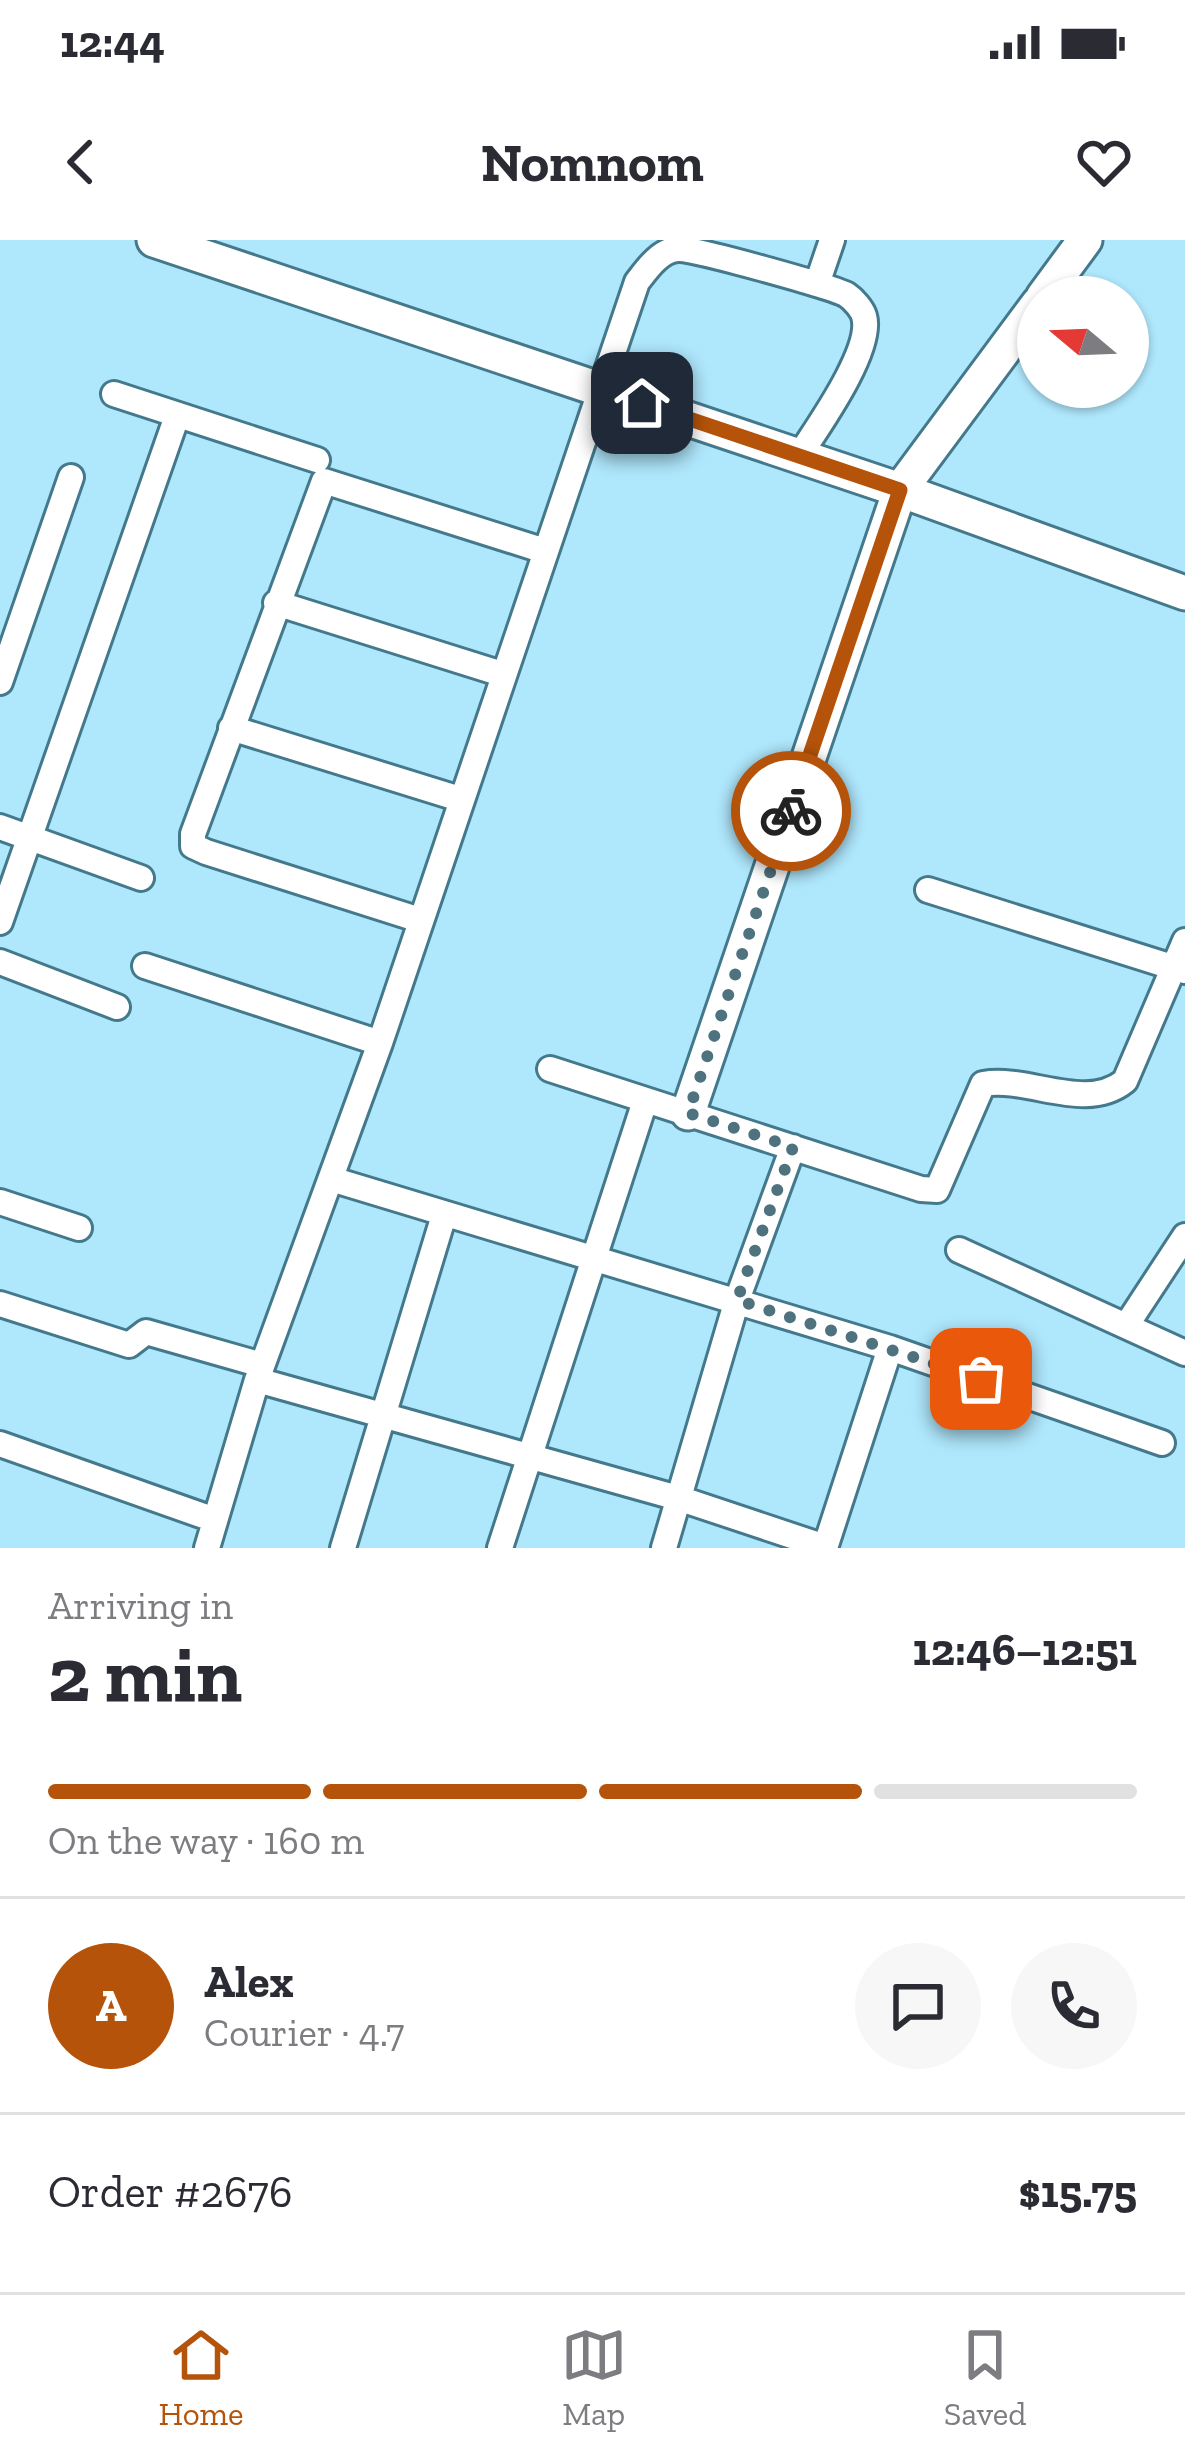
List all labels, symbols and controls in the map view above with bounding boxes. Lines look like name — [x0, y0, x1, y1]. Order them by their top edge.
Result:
text: 12:44 — [60, 15, 165, 69]
icon: back — [48, 129, 114, 195]
icon: heart — [1071, 129, 1137, 195]
text: Nomnom — [481, 130, 704, 195]
north arrow — [1017, 276, 1149, 408]
map controls — [1017, 276, 1149, 408]
pin — [591, 352, 693, 454]
icon: home — [609, 370, 675, 436]
courier — [731, 751, 851, 871]
icon: bike — [758, 778, 824, 844]
pin — [930, 1328, 1032, 1430]
icon: bag — [948, 1346, 1014, 1412]
text: Arriving in — [48, 1582, 233, 1629]
text: 12:46–12:51 — [912, 1623, 1137, 1677]
text: 2 min — [48, 1627, 242, 1721]
text: On the way · 160 m — [48, 1817, 364, 1864]
button: chat — [855, 1943, 981, 2069]
button: phone — [1011, 1943, 1137, 2069]
text: Alex — [204, 1955, 294, 2009]
text: A — [96, 1979, 126, 2033]
text: Courier · 4.7 — [204, 2009, 404, 2056]
text: Order #2676 — [48, 2165, 293, 2219]
text: $15.75 — [1018, 2165, 1137, 2219]
tab: Home — [159, 2322, 244, 2433]
tab: Map — [561, 2322, 627, 2433]
tab: Saved — [944, 2322, 1026, 2433]

